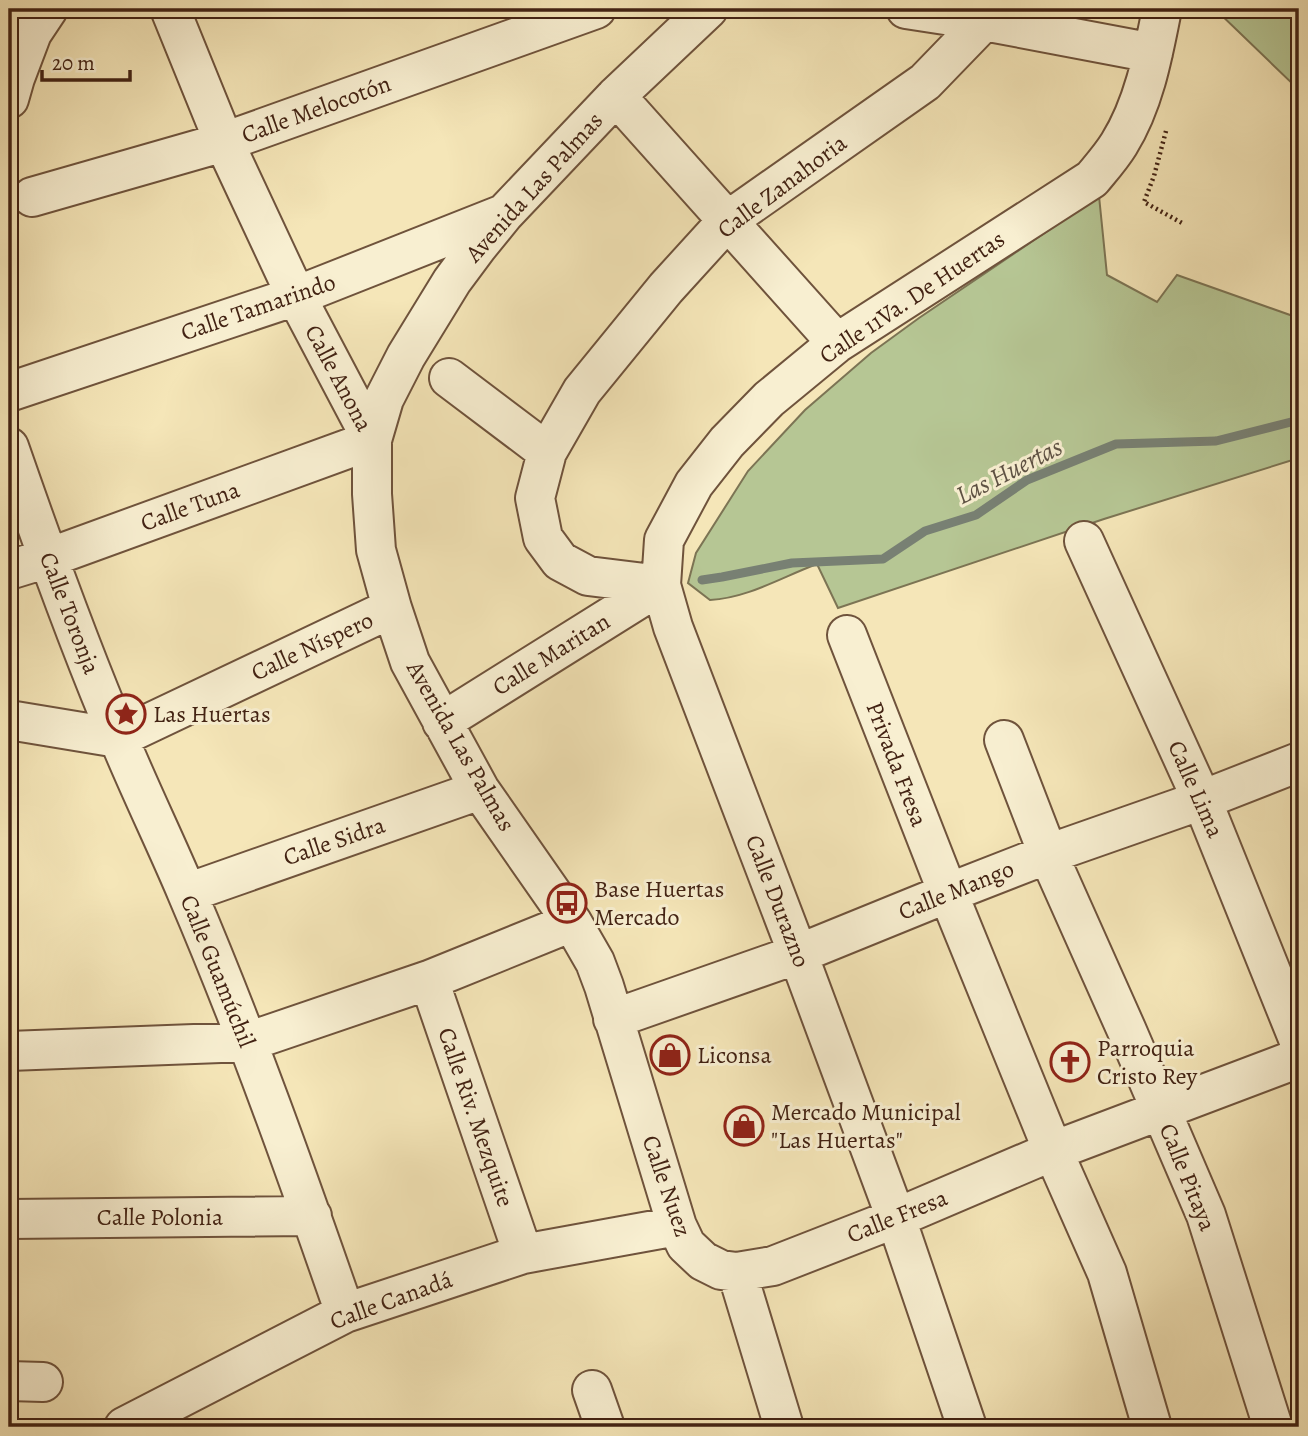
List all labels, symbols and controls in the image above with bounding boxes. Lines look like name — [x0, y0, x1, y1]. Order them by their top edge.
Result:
scale bar — [42, 38, 130, 82]
text: 20 m — [52, 49, 95, 77]
street label: Calle Melocotón — [237, 67, 395, 151]
street label: Avenida Las Palmas — [457, 105, 610, 270]
street label: Calle Zanahoria — [711, 126, 854, 245]
street label: Calle 11Va. De Huertas — [813, 223, 1011, 371]
street label: Calle Tamarindo — [176, 266, 340, 348]
street label: Calle Anona — [298, 319, 381, 438]
water label: Las Huertas — [950, 429, 1068, 513]
street label: Calle Tuna — [136, 473, 245, 539]
street label: Calle Toronja — [32, 547, 108, 679]
street label: Calle Níspero — [246, 604, 378, 688]
street label: Calle Maritan — [486, 605, 616, 703]
street label: Avenida Las Palmas — [399, 654, 523, 837]
place icon: Las Huertas — [105, 693, 147, 735]
street label: Privada Fresa — [858, 697, 936, 832]
place label: Las Huertas — [153, 698, 271, 730]
street label: Calle Lima — [1160, 735, 1232, 844]
street label: Calle Sidra — [279, 808, 390, 873]
street label: Calle Durazno — [738, 830, 818, 972]
street label: Calle Mango — [894, 852, 1019, 928]
place label: Base Huertas Mercado — [594, 873, 724, 933]
bus stop icon: Base Huertas Mercado — [546, 882, 588, 924]
street label: Calle Guamúchil — [173, 890, 263, 1052]
street label: Calle Riv. Mezquite — [430, 1023, 522, 1211]
place label: Parroquia Cristo Rey — [1097, 1032, 1197, 1092]
shop icon: Liconsa — [649, 1034, 691, 1076]
place label: Liconsa — [697, 1039, 773, 1071]
church icon: Parroquia Cristo Rey — [1049, 1041, 1091, 1083]
place label: Mercado Municipal "Las Huertas" — [771, 1096, 961, 1156]
shop icon: Mercado Municipal "Las Huertas" — [723, 1105, 765, 1147]
street label: Calle Pitaya — [1152, 1118, 1224, 1236]
street label: Calle Nuez — [635, 1131, 699, 1241]
street label: Calle Fresa — [842, 1181, 953, 1251]
street label: Calle Polonia — [97, 1201, 224, 1233]
street label: Calle Canadá — [325, 1263, 457, 1337]

